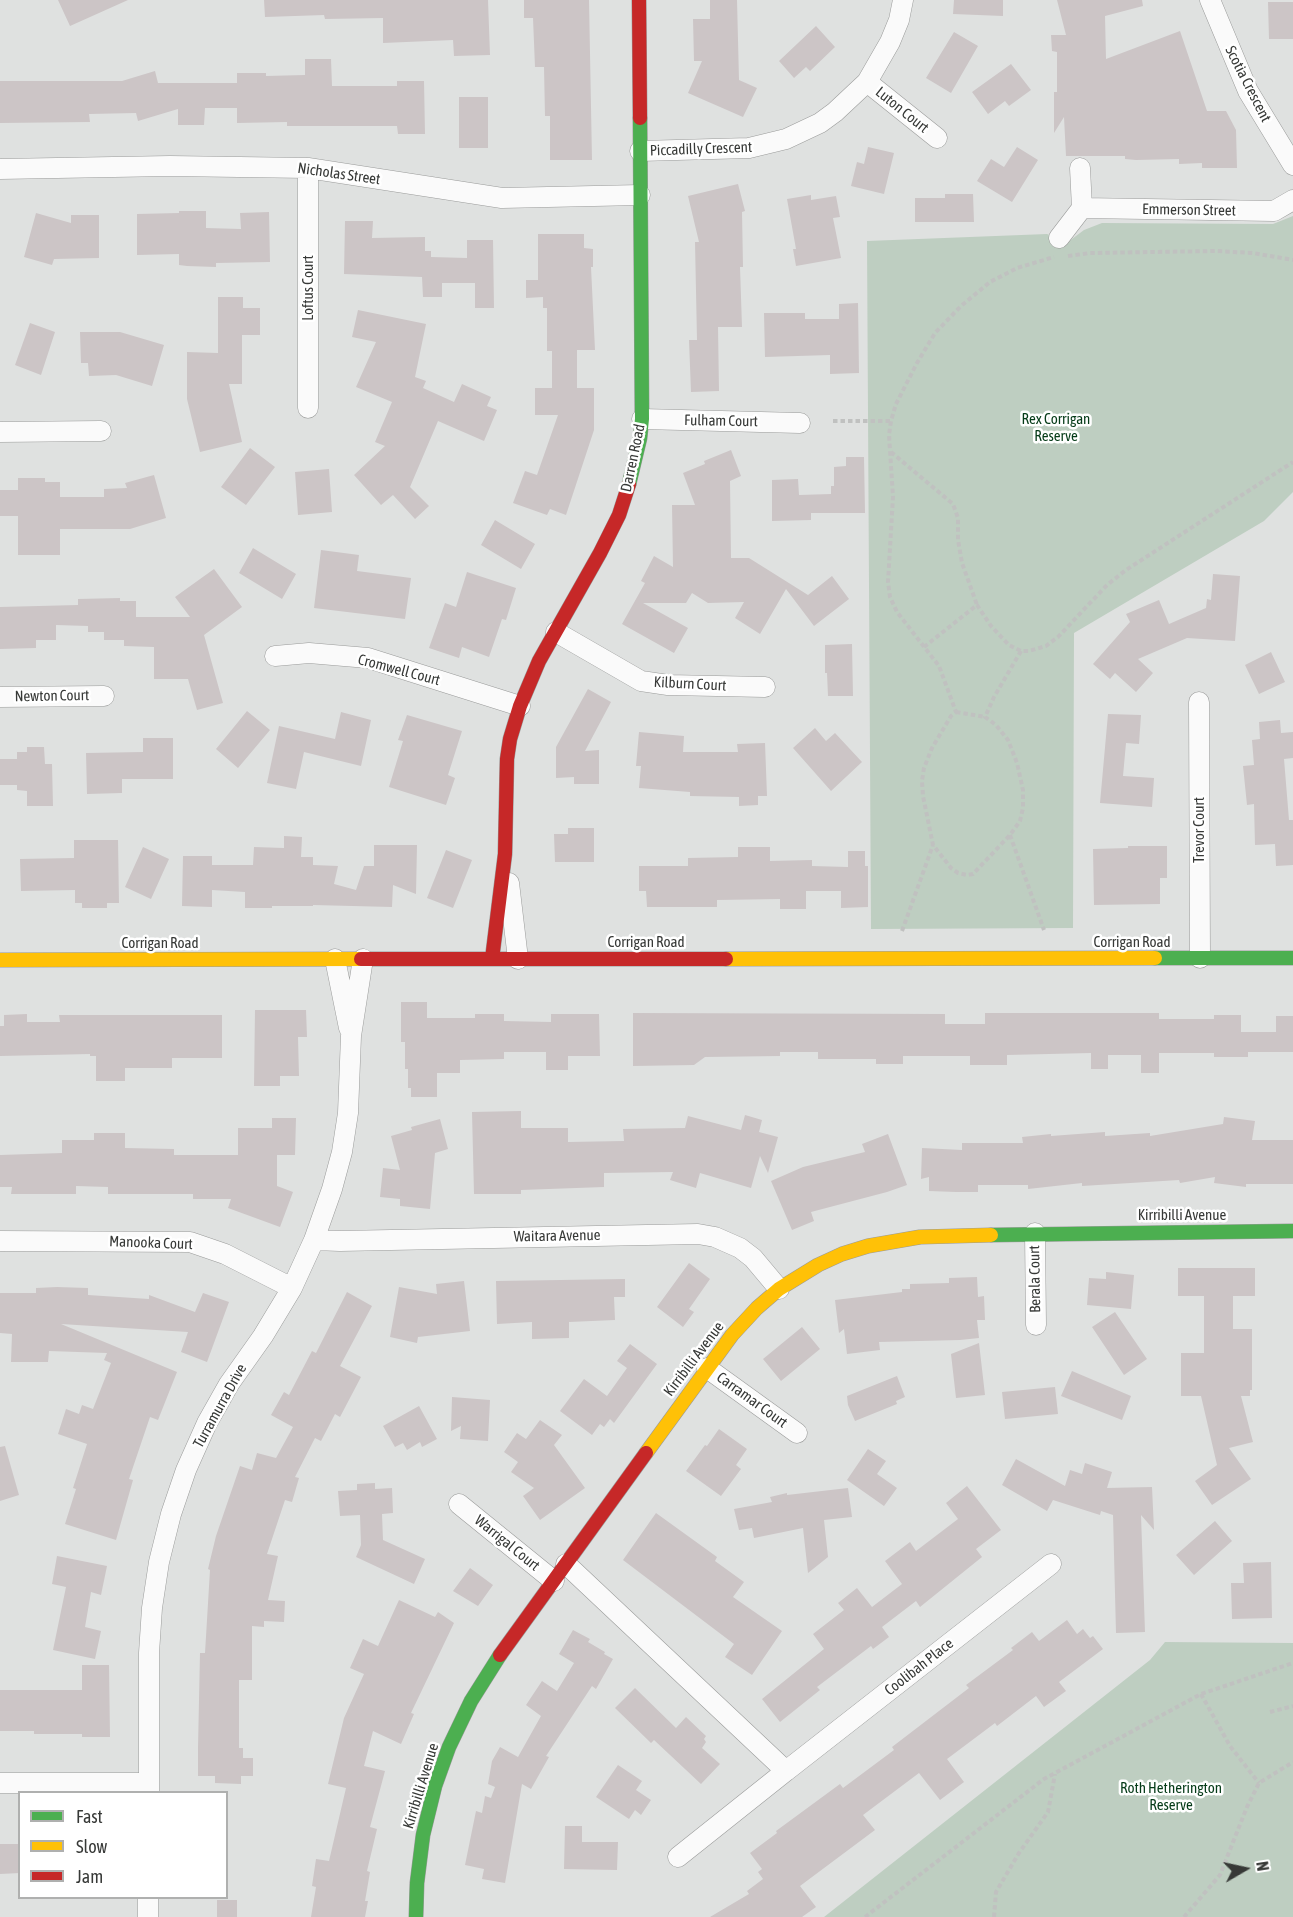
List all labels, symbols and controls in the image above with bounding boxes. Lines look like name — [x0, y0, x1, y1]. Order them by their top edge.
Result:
street label: Scotia Crescent — [1221, 43, 1275, 125]
street label: Luton Court — [872, 83, 932, 137]
street label: Piccadilly Crescent — [650, 138, 752, 160]
street label: Nicholas Street — [296, 159, 382, 189]
street label: Emmerson Street — [1142, 200, 1236, 220]
street label: Loftus Court — [299, 255, 317, 321]
park label: Rex Corrigan Reserve — [1022, 410, 1090, 445]
street label: Fulham Court — [684, 411, 758, 431]
street label: Darren Road — [617, 422, 649, 494]
street label: Cromwell Court — [356, 650, 442, 690]
street label: Kilburn Court — [653, 673, 727, 695]
street label: Newton Court — [15, 686, 89, 706]
street label: Trevor Court — [1190, 797, 1208, 863]
street label: Corrigan Road — [607, 933, 685, 951]
street label: Corrigan Road — [1093, 933, 1171, 951]
street label: Corrigan Road — [121, 934, 199, 952]
street label: Kirribilli Avenue — [1138, 1206, 1226, 1224]
street label: Waitara Avenue — [513, 1226, 601, 1246]
street label: Manooka Court — [109, 1233, 193, 1253]
street label: Berala Court — [1025, 1245, 1045, 1313]
street label: Kirribilli Avenue — [660, 1318, 728, 1400]
street label: Turramurra Drive — [190, 1361, 250, 1451]
street label: Carramar Court — [713, 1368, 791, 1432]
street label: Warrigal Court — [471, 1511, 543, 1575]
street label: Coolibah Place — [881, 1635, 957, 1699]
street label: Kirribilli Avenue — [399, 1741, 443, 1831]
park label: Roth Hetherington Reserve — [1120, 1779, 1222, 1814]
legend — [18, 1791, 228, 1899]
text: Fast — [76, 1806, 103, 1827]
text: Slow — [76, 1836, 107, 1857]
north arrow — [1215, 1839, 1275, 1899]
text: N — [1253, 1860, 1272, 1872]
text: Jam — [76, 1866, 103, 1887]

